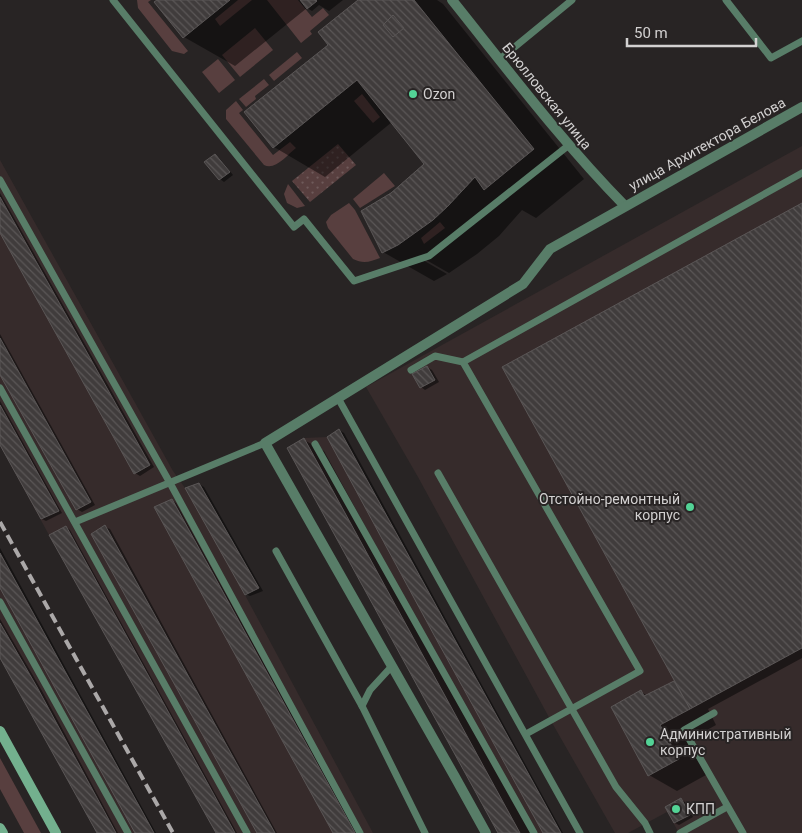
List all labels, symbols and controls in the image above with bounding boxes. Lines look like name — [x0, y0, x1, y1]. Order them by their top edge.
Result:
scale bar — [627, 15, 756, 47]
text: 50 m — [634, 24, 668, 42]
street label: Брюлловская улица — [499, 40, 595, 152]
place label: Ozon — [423, 86, 455, 102]
marker: Ozon — [407, 88, 419, 100]
street label: улица Архитектора Белова — [626, 94, 788, 194]
place label: Отстойно-ремонтный корпус — [539, 491, 680, 523]
marker: Отстойно-ремонтный корпус — [684, 501, 696, 513]
place label: Административный корпус — [660, 726, 791, 758]
marker: Административный корпус — [644, 736, 656, 748]
place label: КПП — [686, 801, 715, 817]
marker: КПП — [670, 803, 682, 815]

